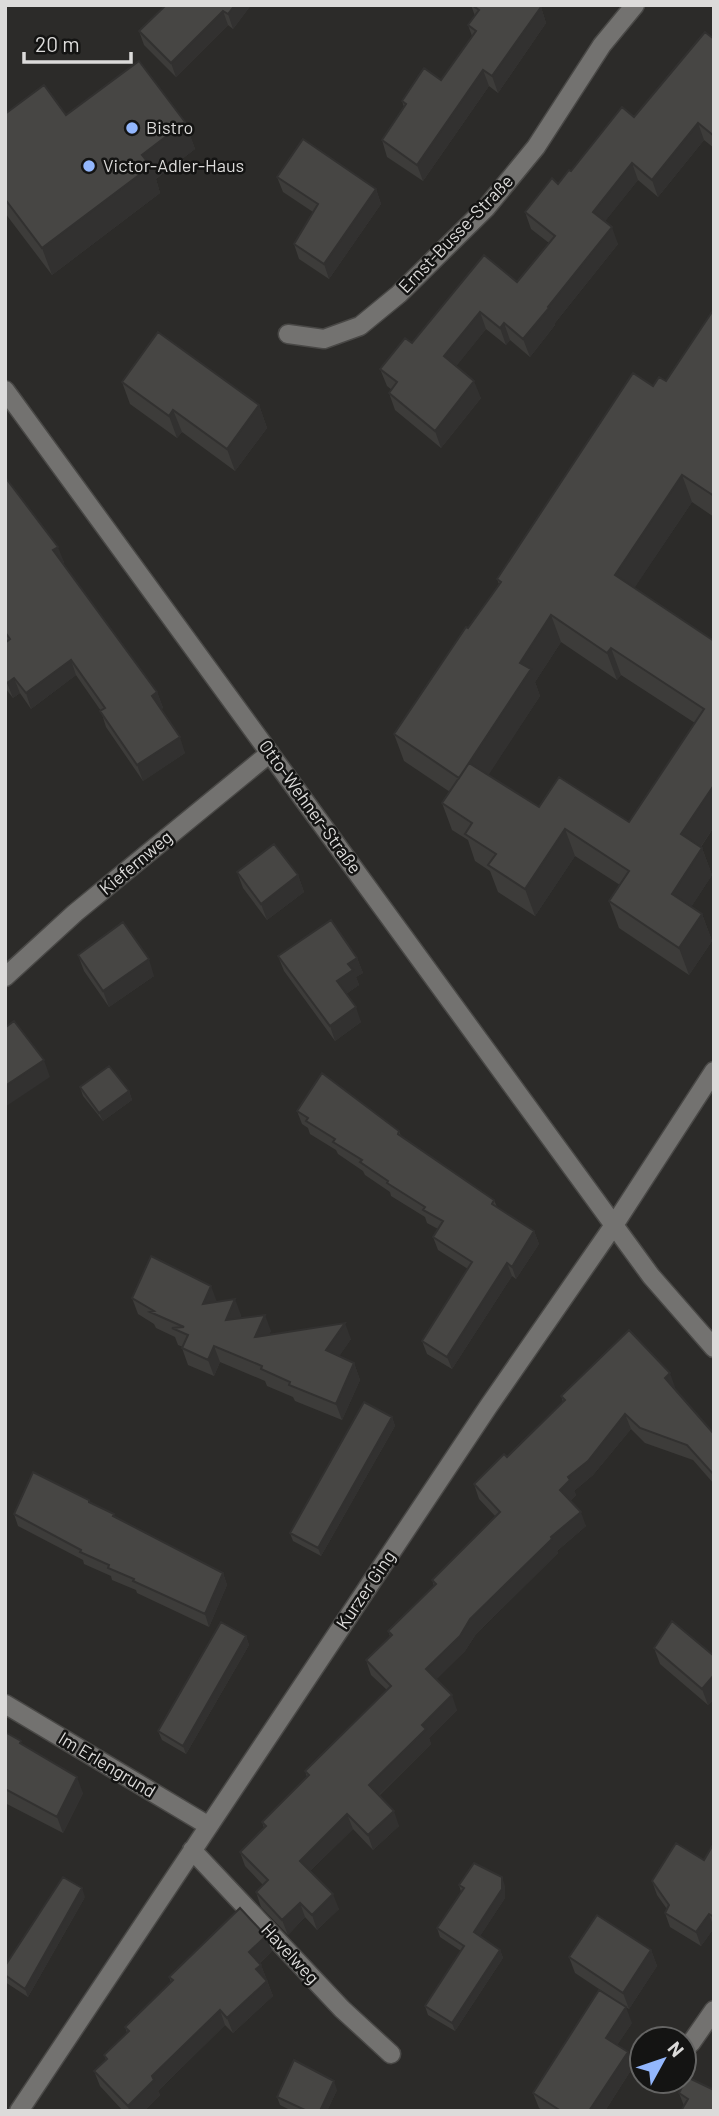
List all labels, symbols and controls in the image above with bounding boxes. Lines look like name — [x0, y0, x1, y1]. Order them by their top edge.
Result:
scale bar — [24, 21, 131, 65]
text: 20 m — [35, 31, 80, 56]
place label: Bistro — [146, 116, 193, 138]
marker: Bistro — [124, 120, 140, 136]
place label: Victor-Adler-Haus — [103, 154, 244, 176]
marker: Victor-Adler-Haus — [81, 158, 97, 174]
street label: Ernst-Busse-Straße — [393, 170, 517, 297]
street label: Otto-Wehner-Straße — [255, 735, 367, 878]
street label: Kiefernweg — [95, 825, 176, 899]
street label: Kurzer Ging — [331, 1546, 399, 1633]
street label: Im Erlengrund — [55, 1727, 160, 1802]
street label: Havelweg — [257, 1918, 324, 1988]
north arrow — [628, 2025, 698, 2095]
text: N — [664, 2037, 689, 2061]

